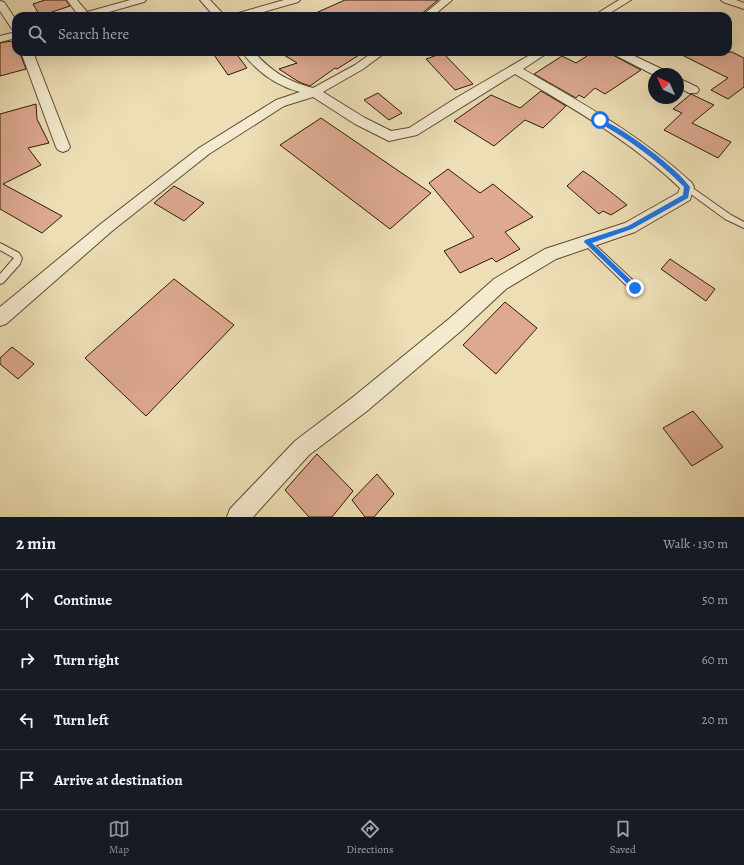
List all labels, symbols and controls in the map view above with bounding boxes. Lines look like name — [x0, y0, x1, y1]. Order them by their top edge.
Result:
search box — [12, 12, 732, 56]
icon: search — [26, 23, 48, 45]
text: Search here — [58, 24, 129, 44]
north arrow — [648, 68, 684, 104]
route start — [591, 111, 609, 129]
route end — [626, 279, 644, 297]
text: 2 min — [16, 532, 56, 555]
text: Walk · 130 m — [663, 535, 728, 552]
icon: ahead — [16, 589, 38, 611]
text: Continue — [54, 590, 112, 610]
text: 50 m — [702, 591, 728, 608]
icon: right — [16, 649, 38, 671]
text: Turn right — [54, 650, 119, 670]
text: 60 m — [702, 651, 728, 668]
icon: left — [16, 709, 38, 731]
text: Turn left — [54, 710, 109, 730]
text: 20 m — [702, 711, 728, 728]
icon: arrive — [16, 769, 38, 791]
text: Arrive at destination — [54, 770, 183, 790]
tab: Map — [108, 818, 130, 857]
tab: Directions — [346, 818, 394, 857]
tab: Saved — [610, 818, 636, 857]

